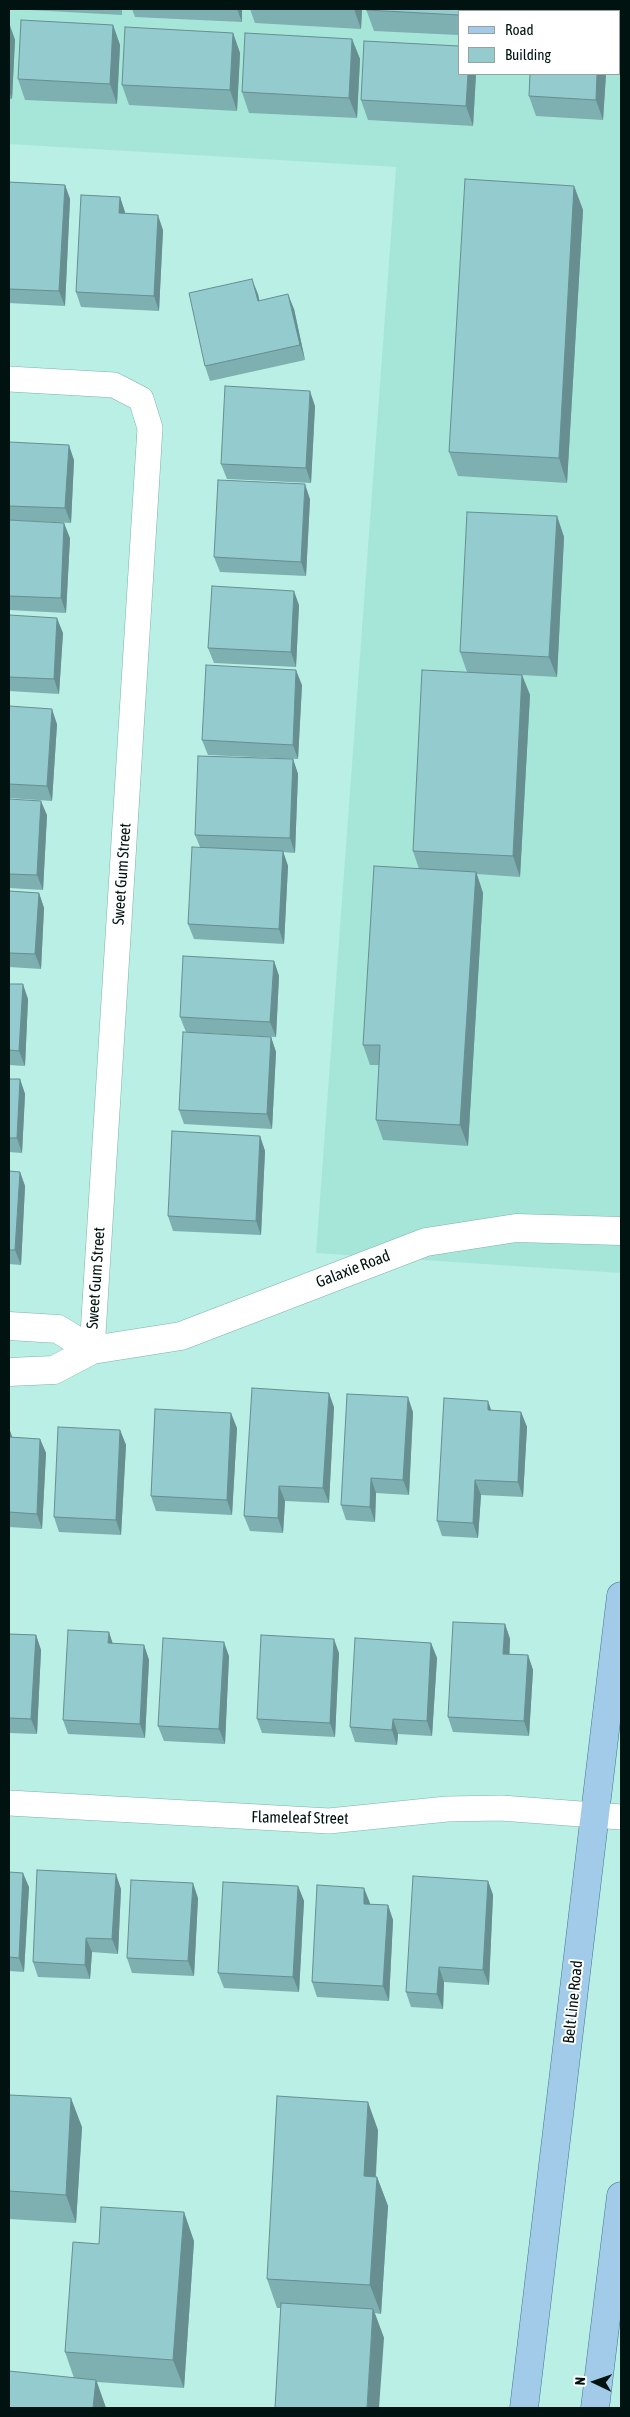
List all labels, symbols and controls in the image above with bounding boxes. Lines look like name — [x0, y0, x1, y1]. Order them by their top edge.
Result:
legend — [458, 10, 620, 75]
text: Road — [505, 21, 534, 38]
text: Building — [505, 46, 551, 63]
street label: Sweet Gum Street — [109, 822, 135, 926]
street label: Sweet Gum Street — [83, 1226, 109, 1330]
street label: Galaxie Road — [313, 1246, 393, 1292]
street label: Flameleaf Street — [251, 1808, 349, 1828]
street label: Belt Line Road — [559, 1959, 587, 2045]
north arrow — [570, 2357, 620, 2407]
text: N — [572, 2377, 588, 2386]

